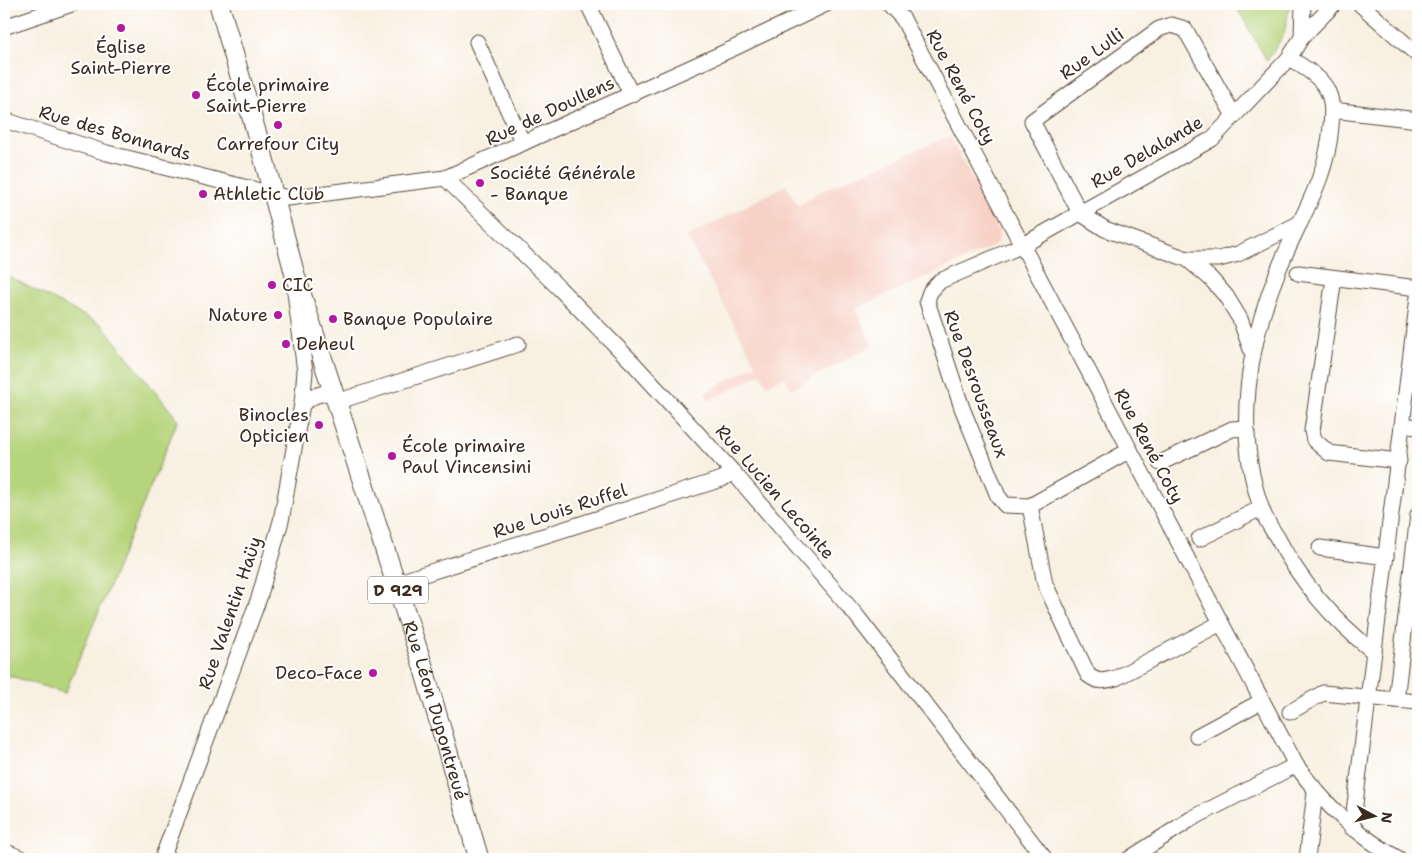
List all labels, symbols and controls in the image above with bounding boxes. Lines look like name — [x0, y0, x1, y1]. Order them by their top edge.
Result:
marker: Église Saint-Pierre — [115, 22, 127, 34]
street label: Rue Lulli — [1055, 23, 1129, 85]
street label: Rue René Coty — [921, 25, 1001, 149]
place label: Église Saint-Pierre — [71, 35, 171, 80]
street label: Rue de Doullens — [482, 71, 618, 151]
place label: École primaire Saint-Pierre — [206, 73, 330, 118]
marker: École primaire Saint-Pierre — [190, 89, 202, 101]
street label: Rue des Bonnards — [36, 100, 194, 166]
street label: Rue Delalande — [1087, 110, 1207, 194]
marker: Carrefour City — [272, 119, 284, 131]
place label: Carrefour City — [217, 132, 339, 156]
place label: Société Générale - Banque — [490, 161, 636, 206]
marker: Société Générale - Banque — [474, 177, 486, 189]
place label: Athletic Club — [213, 182, 324, 206]
marker: Athletic Club — [197, 188, 209, 200]
place label: CIC — [282, 273, 313, 297]
marker: CIC — [266, 279, 278, 291]
place label: Nature — [208, 303, 268, 327]
place label: Banque Populaire — [343, 307, 493, 331]
street label: Rue Desrousseaux — [938, 307, 1014, 461]
marker: Nature — [272, 309, 284, 321]
marker: Banque Populaire — [327, 313, 339, 325]
place label: Deheul — [296, 332, 355, 356]
marker: Deheul — [280, 338, 292, 350]
street label: Rue René Coty — [1109, 384, 1189, 508]
place label: Binocles Opticien — [239, 403, 309, 448]
marker: Binocles Opticien — [313, 419, 325, 431]
street label: Rue Lucien Lecointe — [710, 420, 840, 564]
place label: École primaire Paul Vincensini — [402, 434, 532, 479]
marker: École primaire Paul Vincensini — [386, 450, 398, 462]
street label: Rue Louis Ruffel — [490, 478, 631, 544]
street label: Rue Valentin Haüy — [193, 533, 267, 693]
road number: D 929 — [368, 576, 428, 604]
street label: Rue Léon Dupontreué — [397, 618, 473, 803]
place label: Deco-Face — [275, 661, 363, 685]
marker: Deco-Face — [367, 667, 379, 679]
north arrow — [1350, 790, 1400, 840]
text: N — [1377, 811, 1397, 824]

